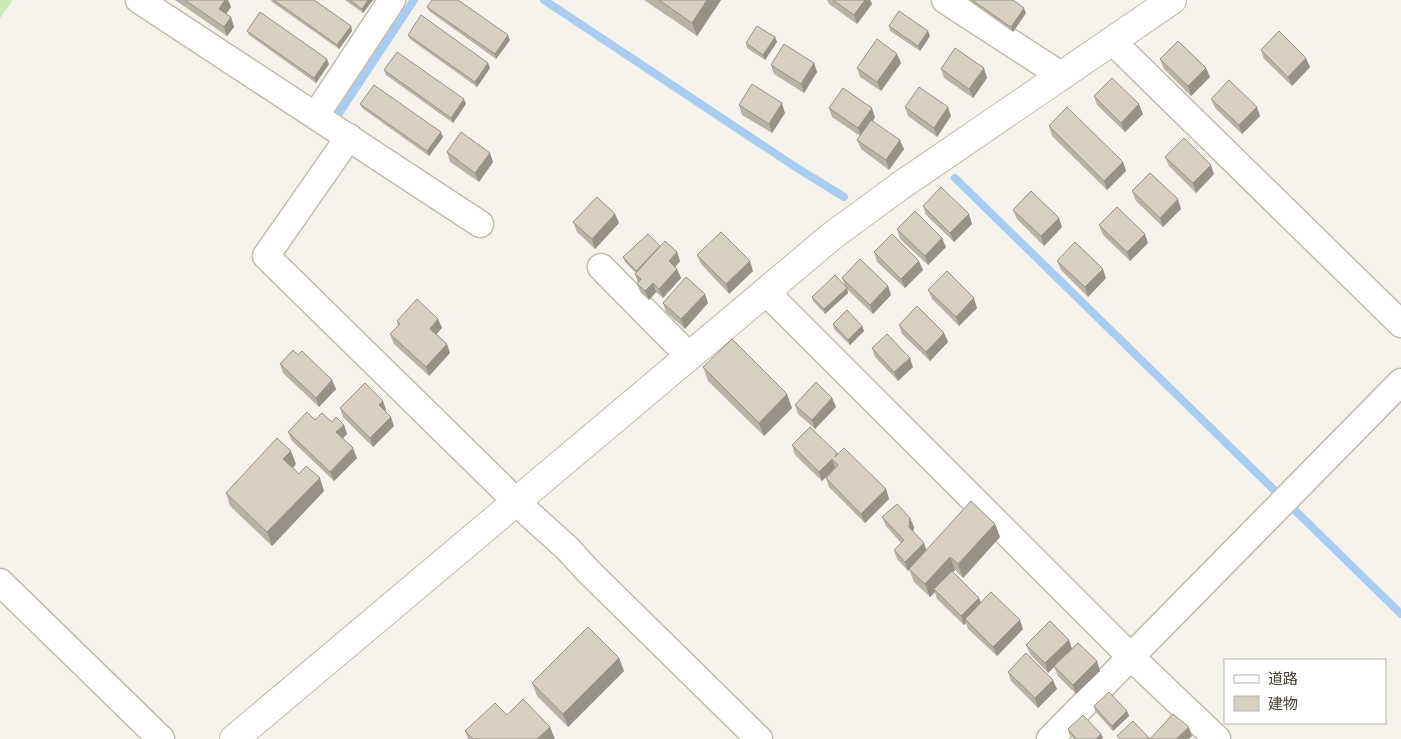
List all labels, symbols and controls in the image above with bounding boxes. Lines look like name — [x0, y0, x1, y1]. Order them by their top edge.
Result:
legend — [1224, 659, 1386, 724]
text: 道路 — [1268, 669, 1298, 688]
text: 建物 — [1268, 694, 1298, 713]

